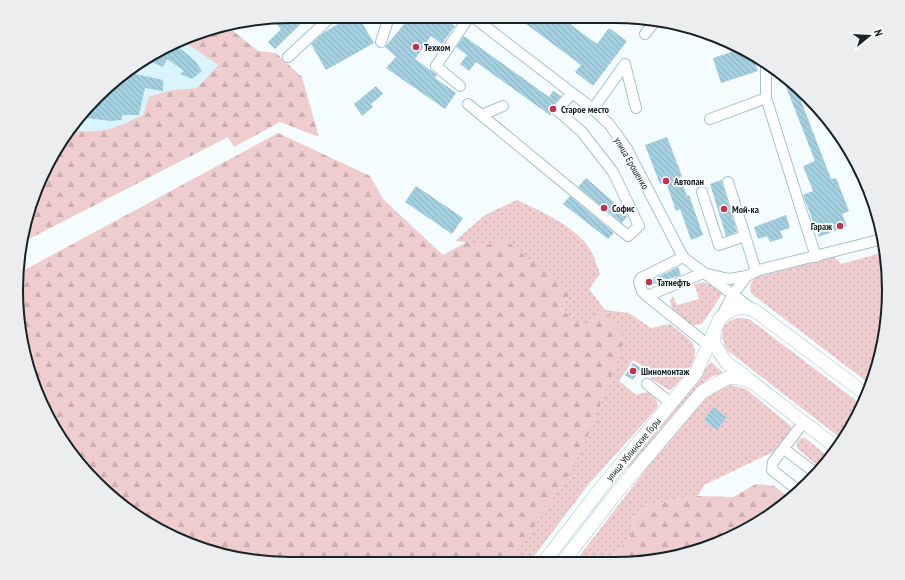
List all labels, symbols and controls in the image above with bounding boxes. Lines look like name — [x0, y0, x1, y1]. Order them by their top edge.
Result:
north arrow — [849, 16, 889, 56]
text: N — [871, 28, 886, 38]
place label: Техком — [424, 41, 451, 54]
marker: Техком — [411, 42, 421, 52]
place label: Старое место — [561, 103, 610, 116]
marker: Старое место — [548, 104, 558, 114]
street label: улица Ерошенко — [611, 135, 652, 192]
place label: Автопан — [673, 175, 705, 188]
marker: Автопан — [661, 176, 671, 186]
place label: Софис — [612, 202, 635, 215]
marker: Софис — [599, 203, 609, 213]
place label: Мой-ка — [732, 203, 759, 216]
marker: Мой-ка — [719, 204, 729, 214]
place label: Гараж — [811, 220, 832, 233]
marker: Гараж — [835, 221, 845, 231]
place label: Татнефть — [657, 276, 690, 289]
marker: Татнефть — [644, 277, 654, 287]
place label: Шиномонтаж — [641, 365, 689, 378]
marker: Шиномонтаж — [628, 366, 638, 376]
street label: улица Ублинские Горы — [603, 415, 664, 484]

